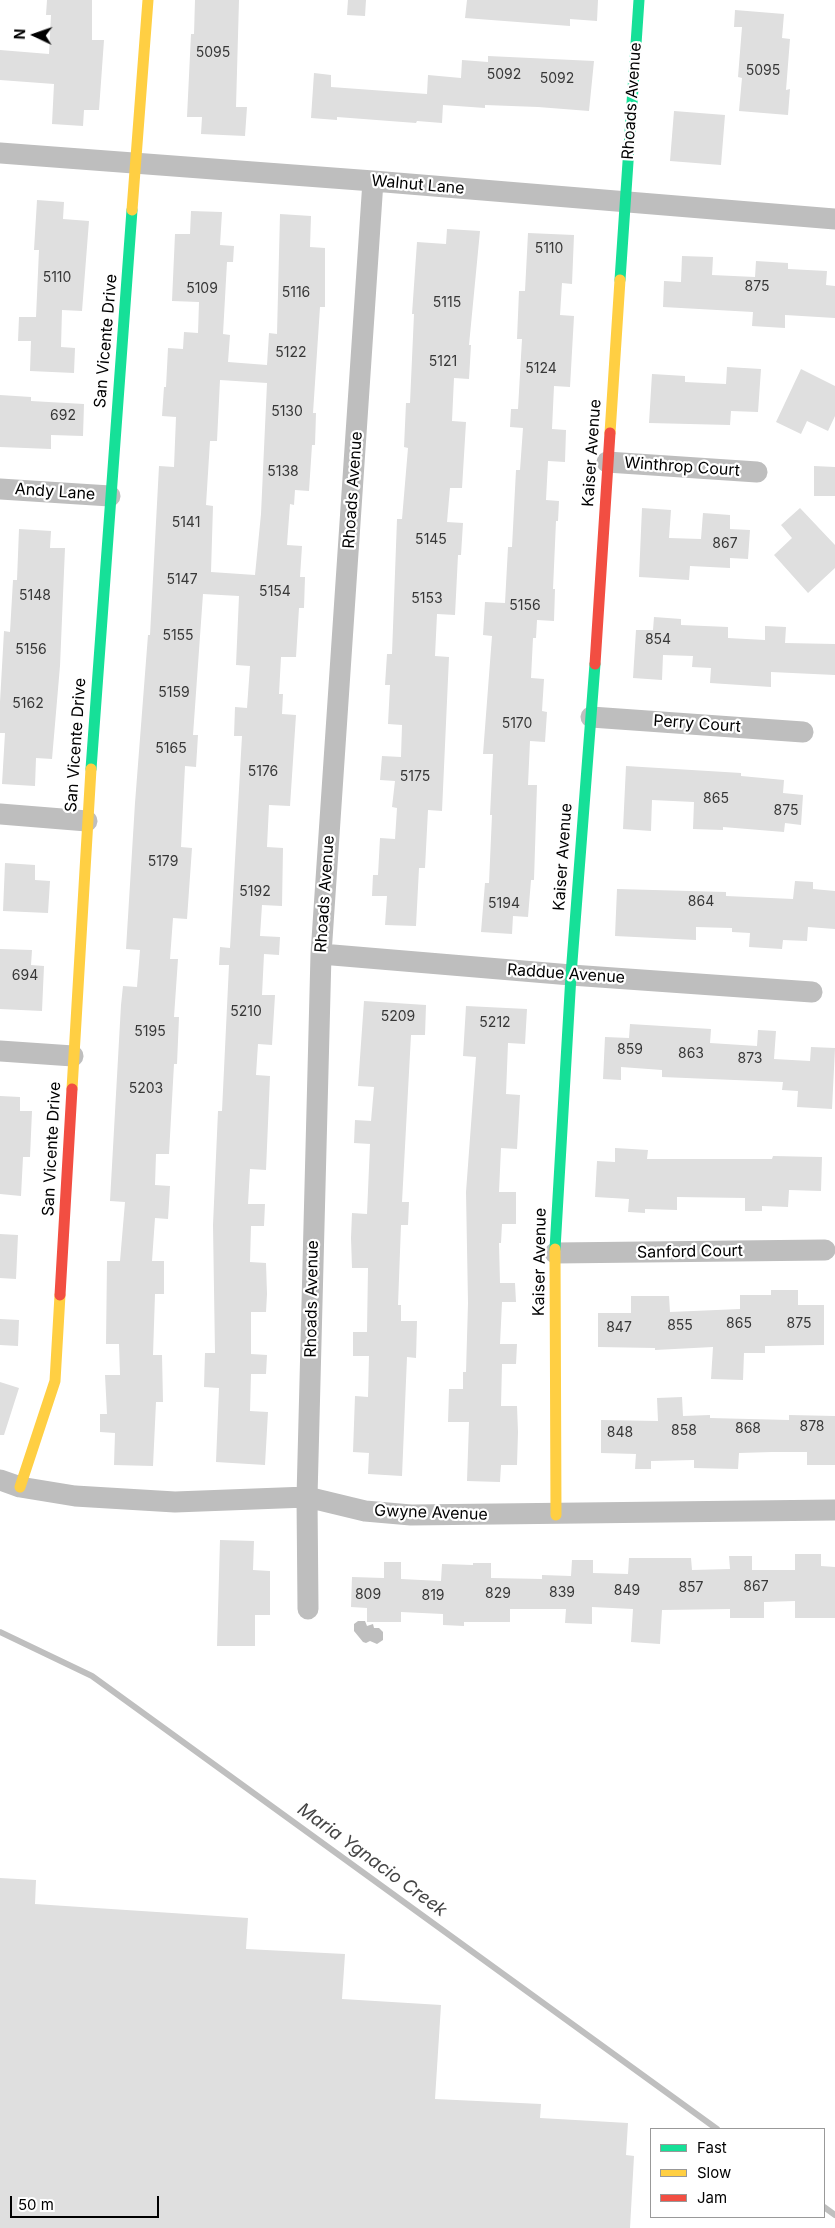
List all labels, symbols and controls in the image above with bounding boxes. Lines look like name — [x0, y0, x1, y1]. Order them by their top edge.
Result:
north arrow — [10, 10, 60, 60]
text: N — [11, 28, 28, 40]
street label: Rhoads Avenue — [618, 42, 646, 160]
house number: 5095 — [196, 45, 230, 61]
house number: 5095 — [746, 63, 780, 79]
house number: 5092 — [487, 67, 521, 83]
house number: 5092 — [540, 71, 574, 87]
street label: Walnut Lane — [371, 171, 465, 199]
house number: 5110 — [535, 241, 563, 257]
house number: 5110 — [43, 270, 71, 286]
street label: San Vicente Drive — [91, 273, 121, 409]
house number: 875 — [745, 279, 769, 295]
house number: 5109 — [186, 281, 218, 297]
house number: 5116 — [282, 285, 310, 301]
house number: 5115 — [433, 295, 461, 311]
house number: 5122 — [275, 345, 307, 361]
house number: 5121 — [429, 354, 457, 370]
house number: 5124 — [525, 361, 557, 377]
street label: Kaiser Avenue — [579, 398, 605, 508]
house number: 5130 — [271, 404, 303, 420]
house number: 692 — [50, 408, 76, 424]
street label: Rhoads Avenue — [339, 431, 367, 549]
street label: Winthrop Court — [624, 453, 740, 481]
house number: 5138 — [267, 464, 299, 480]
street label: Andy Lane — [14, 480, 96, 504]
house number: 5141 — [172, 515, 200, 531]
house number: 5145 — [415, 532, 447, 548]
house number: 867 — [712, 536, 738, 552]
house number: 5147 — [166, 572, 198, 588]
house number: 5154 — [259, 584, 291, 600]
house number: 5148 — [19, 588, 51, 604]
house number: 5153 — [411, 591, 443, 607]
house number: 5156 — [509, 598, 541, 614]
house number: 5155 — [162, 628, 194, 644]
house number: 854 — [645, 632, 671, 648]
house number: 5156 — [15, 642, 47, 658]
street label: San Vicente Drive — [62, 677, 90, 813]
house number: 5159 — [158, 685, 190, 701]
house number: 5162 — [12, 696, 44, 712]
street label: Perry Court — [653, 711, 741, 737]
house number: 5170 — [502, 716, 532, 732]
house number: 5165 — [155, 741, 187, 757]
house number: 5176 — [248, 764, 278, 780]
house number: 5175 — [400, 769, 430, 785]
house number: 865 — [703, 791, 729, 807]
street label: Kaiser Avenue — [550, 802, 576, 912]
house number: 875 — [774, 803, 798, 819]
street label: Rhoads Avenue — [311, 835, 339, 953]
house number: 5179 — [148, 854, 178, 870]
house number: 5192 — [239, 884, 271, 900]
house number: 864 — [688, 894, 714, 910]
house number: 5194 — [488, 896, 520, 912]
street label: Raddue Avenue — [506, 960, 626, 988]
house number: 694 — [12, 968, 38, 984]
house number: 5210 — [230, 1004, 262, 1020]
house number: 5209 — [381, 1009, 415, 1025]
house number: 5212 — [479, 1015, 511, 1031]
house number: 5195 — [134, 1024, 166, 1040]
house number: 859 — [617, 1042, 643, 1058]
house number: 863 — [678, 1046, 704, 1062]
house number: 873 — [738, 1051, 762, 1067]
street label: San Vicente Drive — [39, 1081, 65, 1217]
house number: 5203 — [129, 1081, 163, 1097]
street label: Kaiser Avenue — [529, 1208, 551, 1316]
street label: Rhoads Avenue — [301, 1240, 323, 1358]
street label: Sanford Court — [637, 1241, 743, 1263]
house number: 865 — [726, 1316, 752, 1332]
house number: 875 — [787, 1316, 811, 1332]
house number: 855 — [667, 1318, 693, 1334]
house number: 847 — [606, 1320, 632, 1336]
house number: 878 — [799, 1419, 825, 1435]
house number: 868 — [735, 1421, 761, 1437]
house number: 858 — [671, 1423, 697, 1439]
house number: 848 — [607, 1425, 633, 1441]
street label: Gwyne Avenue — [374, 1501, 488, 1525]
house number: 867 — [743, 1579, 769, 1595]
house number: 857 — [678, 1580, 704, 1596]
house number: 849 — [614, 1583, 640, 1599]
house number: 839 — [549, 1585, 575, 1601]
house number: 829 — [485, 1586, 511, 1602]
house number: 809 — [355, 1587, 381, 1603]
house number: 819 — [421, 1588, 445, 1604]
water label: Maria Ygnacio Creek — [293, 1799, 451, 1921]
legend — [650, 2128, 825, 2218]
text: Fast — [697, 2138, 727, 2157]
text: Slow — [697, 2163, 731, 2182]
scale bar — [12, 2186, 161, 2218]
text: Jam — [697, 2188, 727, 2207]
text: 50 m — [18, 2195, 54, 2214]

